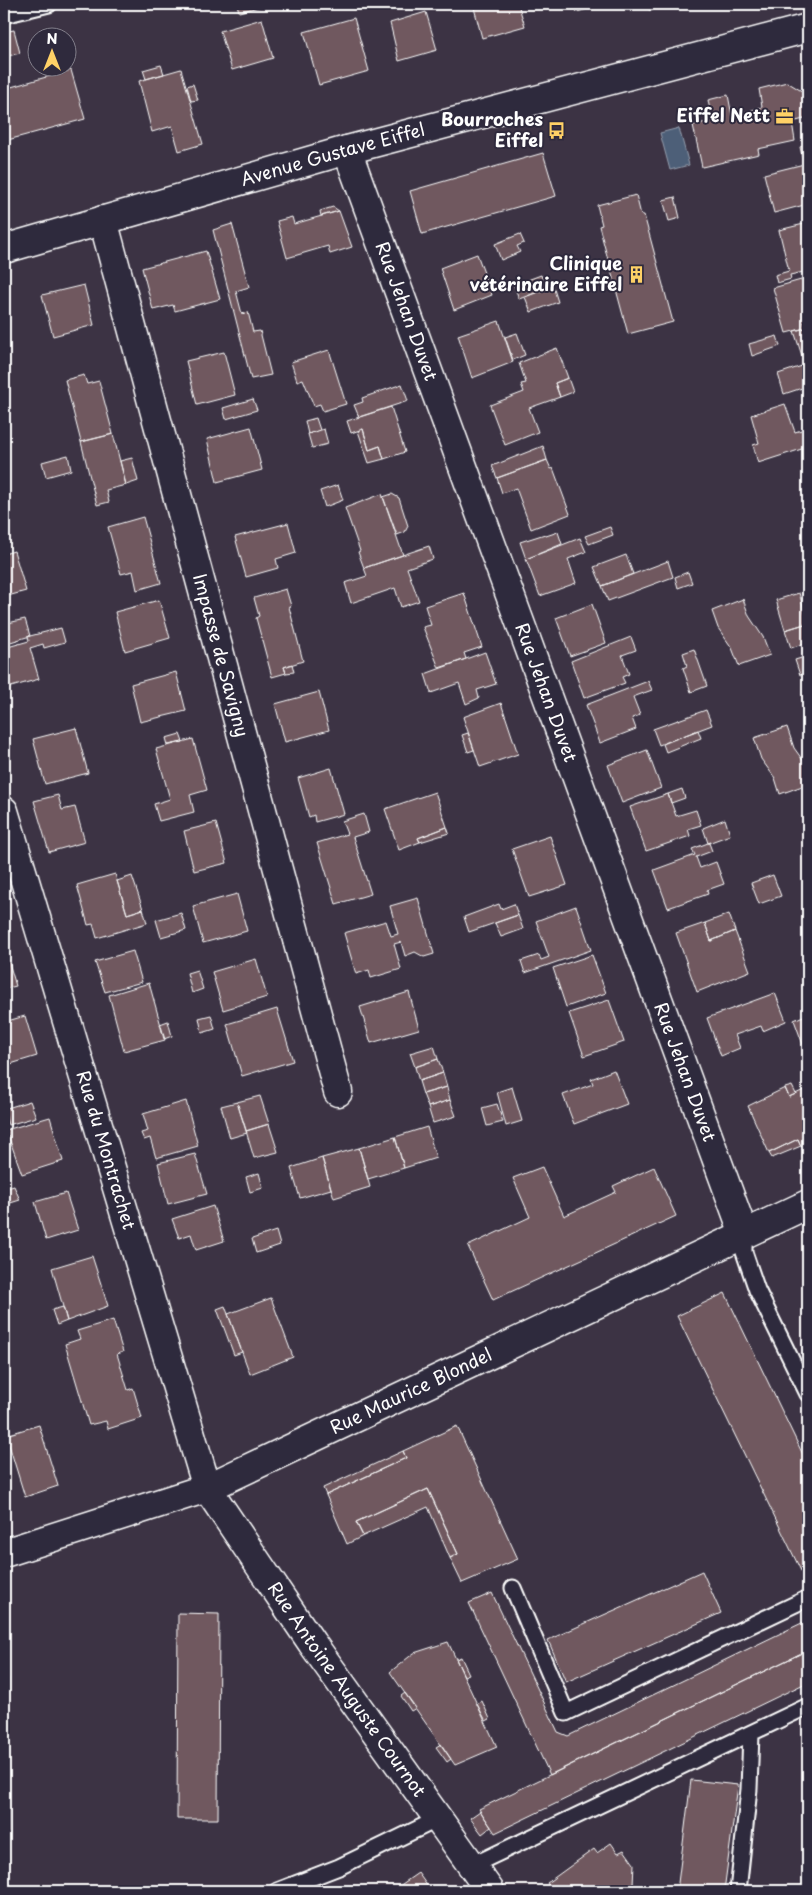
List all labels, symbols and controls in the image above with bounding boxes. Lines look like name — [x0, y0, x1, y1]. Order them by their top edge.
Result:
north arrow — [28, 28, 78, 78]
text: N — [46, 28, 58, 49]
place label: Eiffel Nett — [677, 101, 770, 128]
place label: Bourroches Eiffel — [441, 105, 543, 153]
office icon: Eiffel Nett — [774, 106, 794, 126]
street label: Avenue Gustave Eiffel — [237, 115, 427, 192]
bus stop icon: Bourroches Eiffel — [547, 120, 567, 140]
street label: Rue Jehan Duvet — [370, 238, 445, 384]
place label: Clinique vétérinaire Eiffel — [470, 249, 622, 297]
building icon: Clinique vétérinaire Eiffel — [626, 264, 646, 284]
street label: Impasse de Savigny — [187, 571, 257, 740]
street label: Rue Jehan Duvet — [509, 619, 585, 766]
street label: Rue Jehan Duvet — [648, 998, 724, 1145]
street label: Rue du Montrachet — [71, 1067, 144, 1232]
street label: Rue Maurice Blondel — [325, 1340, 496, 1440]
street label: Rue Antoine Auguste Cournot — [262, 1576, 433, 1802]

